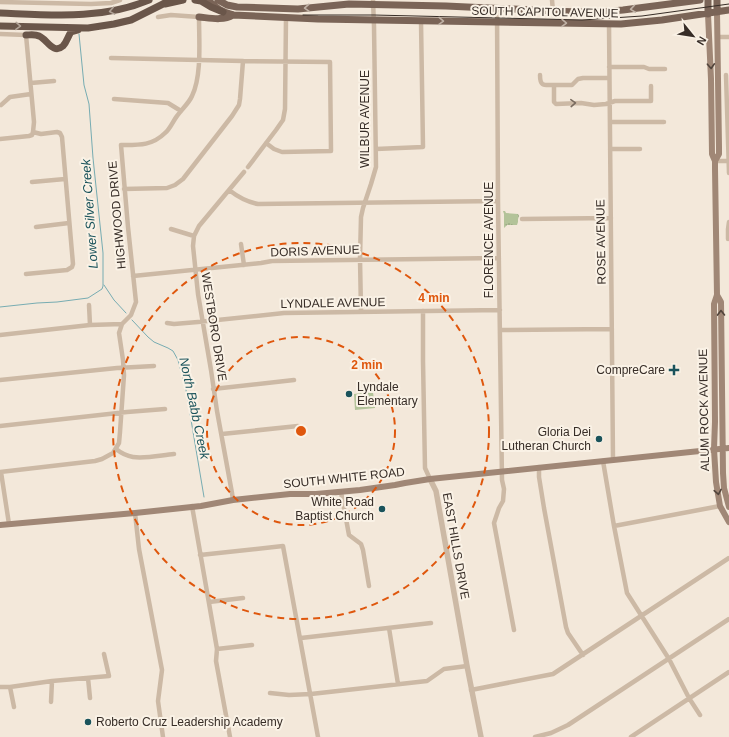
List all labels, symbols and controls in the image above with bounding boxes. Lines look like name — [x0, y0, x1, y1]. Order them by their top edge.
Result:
one-way arrow — [304, 4, 310, 13]
street label: SOUTH CAPITOL AVENUE — [471, 4, 619, 20]
one-way arrow — [630, 4, 636, 13]
one-way arrow — [109, 6, 115, 15]
north arrow — [673, 16, 713, 56]
one-way arrow — [438, 17, 444, 25]
one-way arrow — [561, 19, 567, 27]
one-way arrow — [15, 22, 21, 31]
text: N — [694, 35, 709, 47]
one-way arrow — [706, 63, 715, 69]
street label: WILBUR AVENUE — [358, 70, 372, 168]
one-way arrow — [570, 99, 576, 108]
water label: Lower Silver Creek — [78, 157, 101, 269]
street label: HIGHWOOD DRIVE — [105, 160, 129, 270]
street label: FLORENCE AVENUE — [482, 182, 496, 298]
street label: ROSE AVENUE — [593, 199, 609, 285]
street label: DORIS AVENUE — [270, 242, 360, 260]
street label: WESTBORO DRIVE — [198, 272, 230, 382]
text: 4 min — [418, 291, 450, 305]
street label: LYNDALE AVENUE — [280, 295, 386, 311]
one-way arrow — [717, 310, 725, 316]
street label: ALUM ROCK AVENUE — [696, 349, 712, 471]
water label: North Babb Creek — [176, 356, 213, 462]
text: 2 min — [351, 358, 383, 372]
place label: CompreCare — [596, 363, 665, 377]
marker: CompreCare — [668, 364, 680, 376]
place label: Lyndale Elementary — [357, 380, 418, 408]
marker: Lyndale Elementary — [344, 389, 354, 399]
centre of rings — [294, 424, 308, 438]
place label: Gloria Dei Lutheran Church — [502, 425, 591, 453]
marker: Gloria Dei Lutheran Church — [594, 434, 604, 444]
street label: SOUTH WHITE ROAD — [283, 465, 406, 491]
one-way arrow — [713, 489, 722, 495]
street label: EAST HILLS DRIVE — [440, 492, 472, 600]
place label: White Road Baptist Church — [295, 495, 374, 523]
marker: White Road Baptist Church — [377, 504, 387, 514]
place label: Roberto Cruz Leadership Academy — [96, 715, 283, 729]
marker: Roberto Cruz Leadership Academy — [83, 717, 93, 727]

